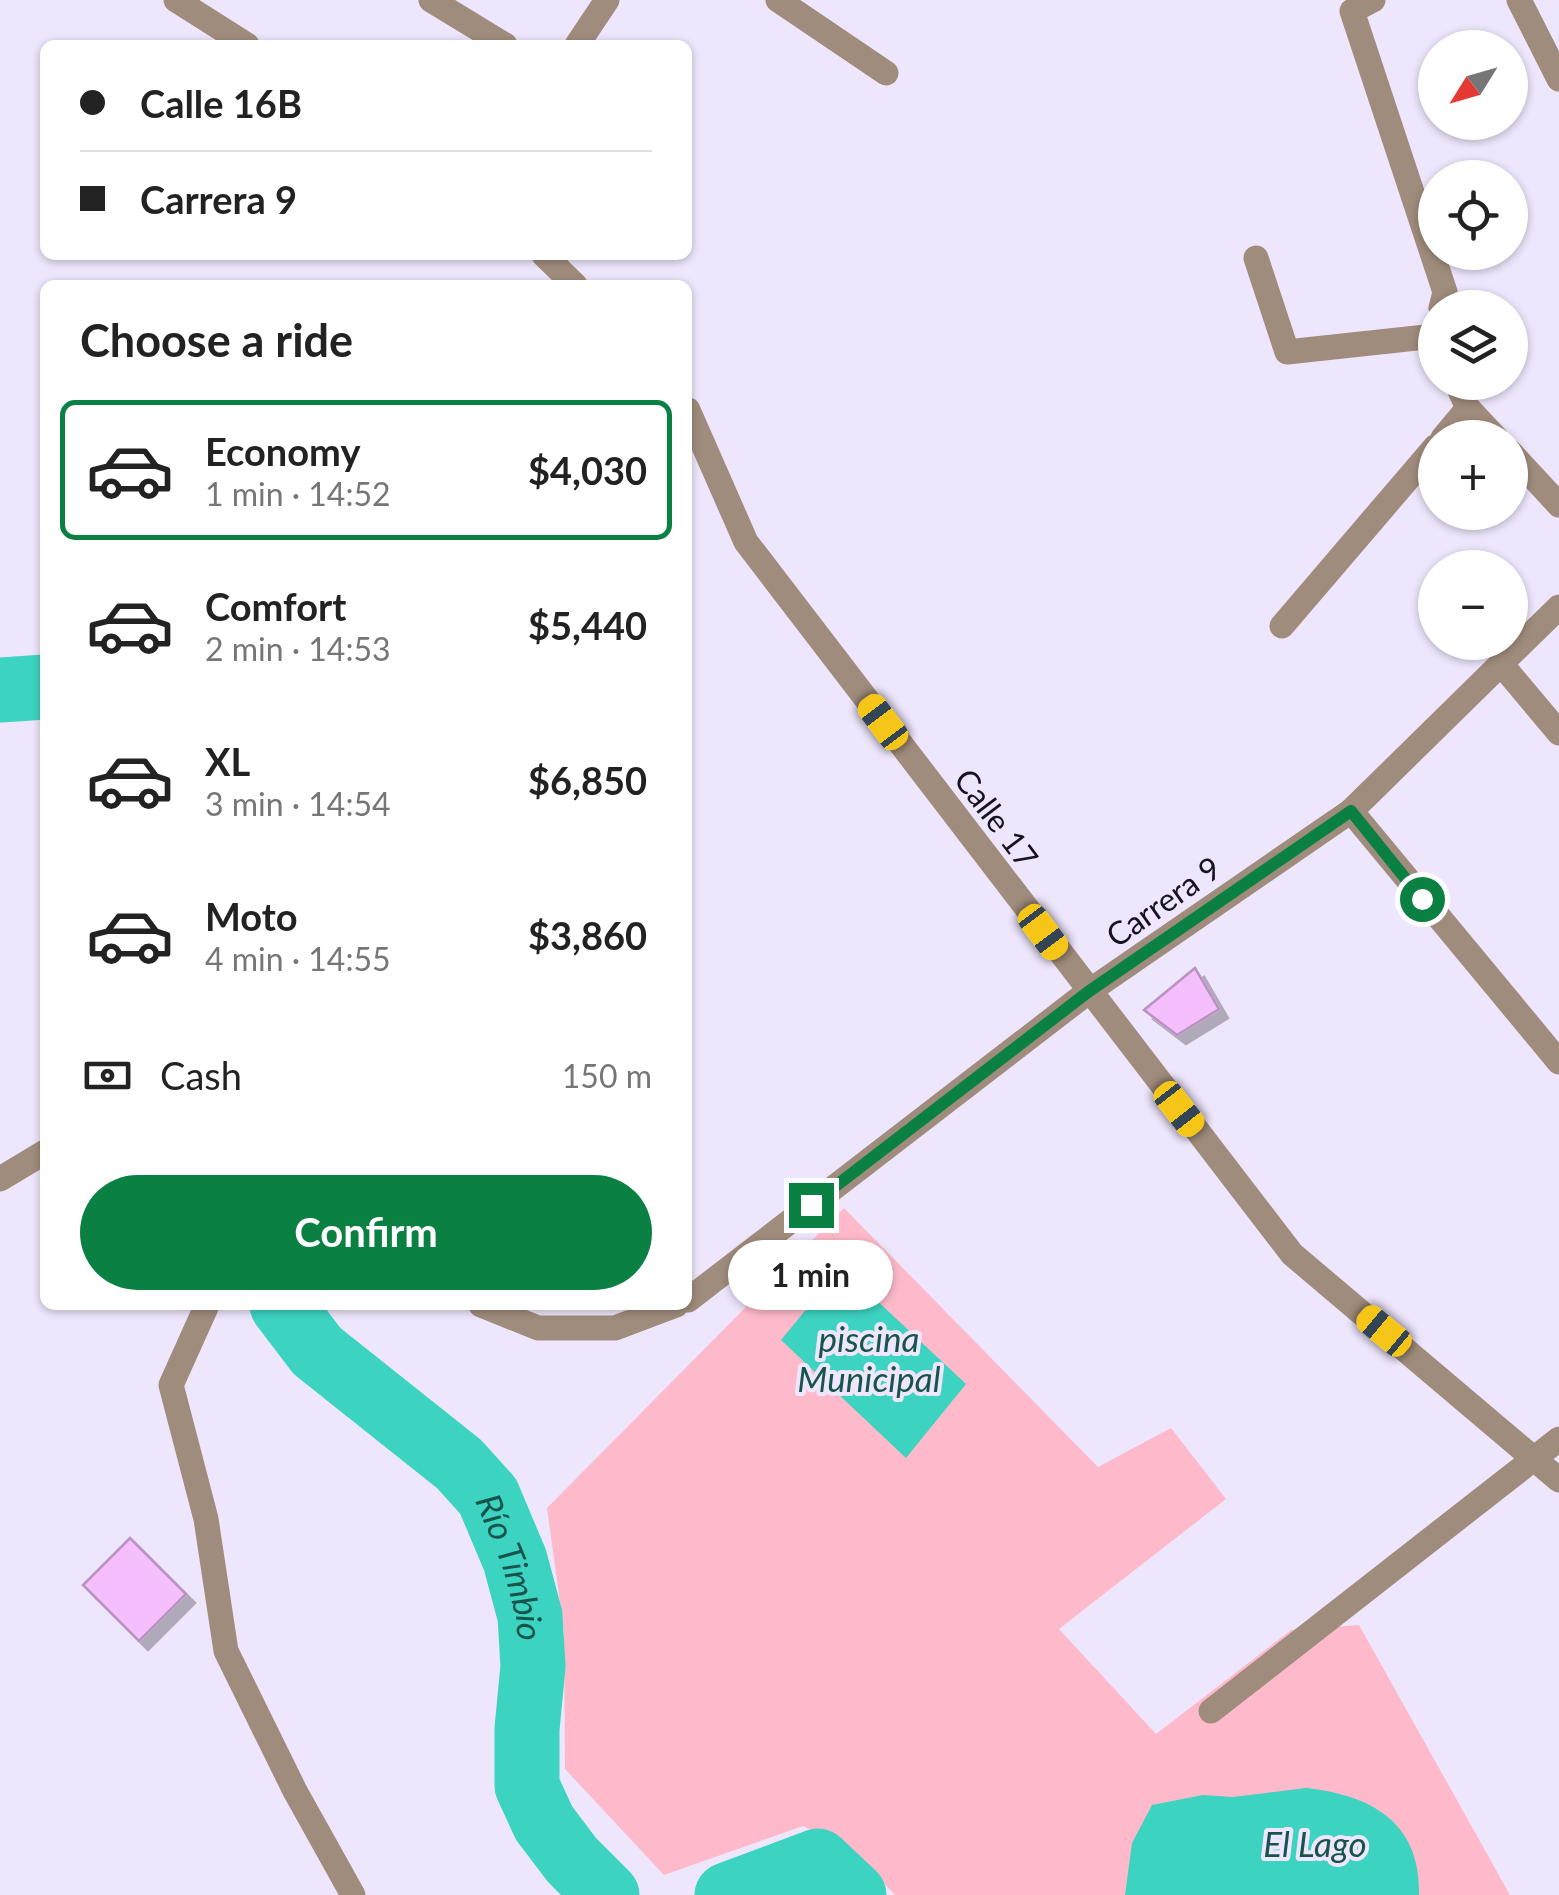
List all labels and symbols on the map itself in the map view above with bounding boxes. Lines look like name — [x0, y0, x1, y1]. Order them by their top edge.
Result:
north arrow — [1418, 30, 1528, 140]
car — [853, 689, 913, 755]
street label: Calle 17 — [947, 761, 1047, 875]
street label: Carrera 9 — [1098, 847, 1228, 955]
route start — [1400, 877, 1445, 922]
car — [1013, 899, 1073, 965]
car — [1149, 1076, 1209, 1142]
route end — [789, 1183, 834, 1228]
callout: 1 min — [728, 1240, 894, 1310]
car — [1351, 1300, 1417, 1362]
water label: piscina Municipal — [797, 1317, 941, 1399]
water label: Río Timbio — [468, 1487, 552, 1642]
water label: El Lago — [1263, 1822, 1367, 1864]

